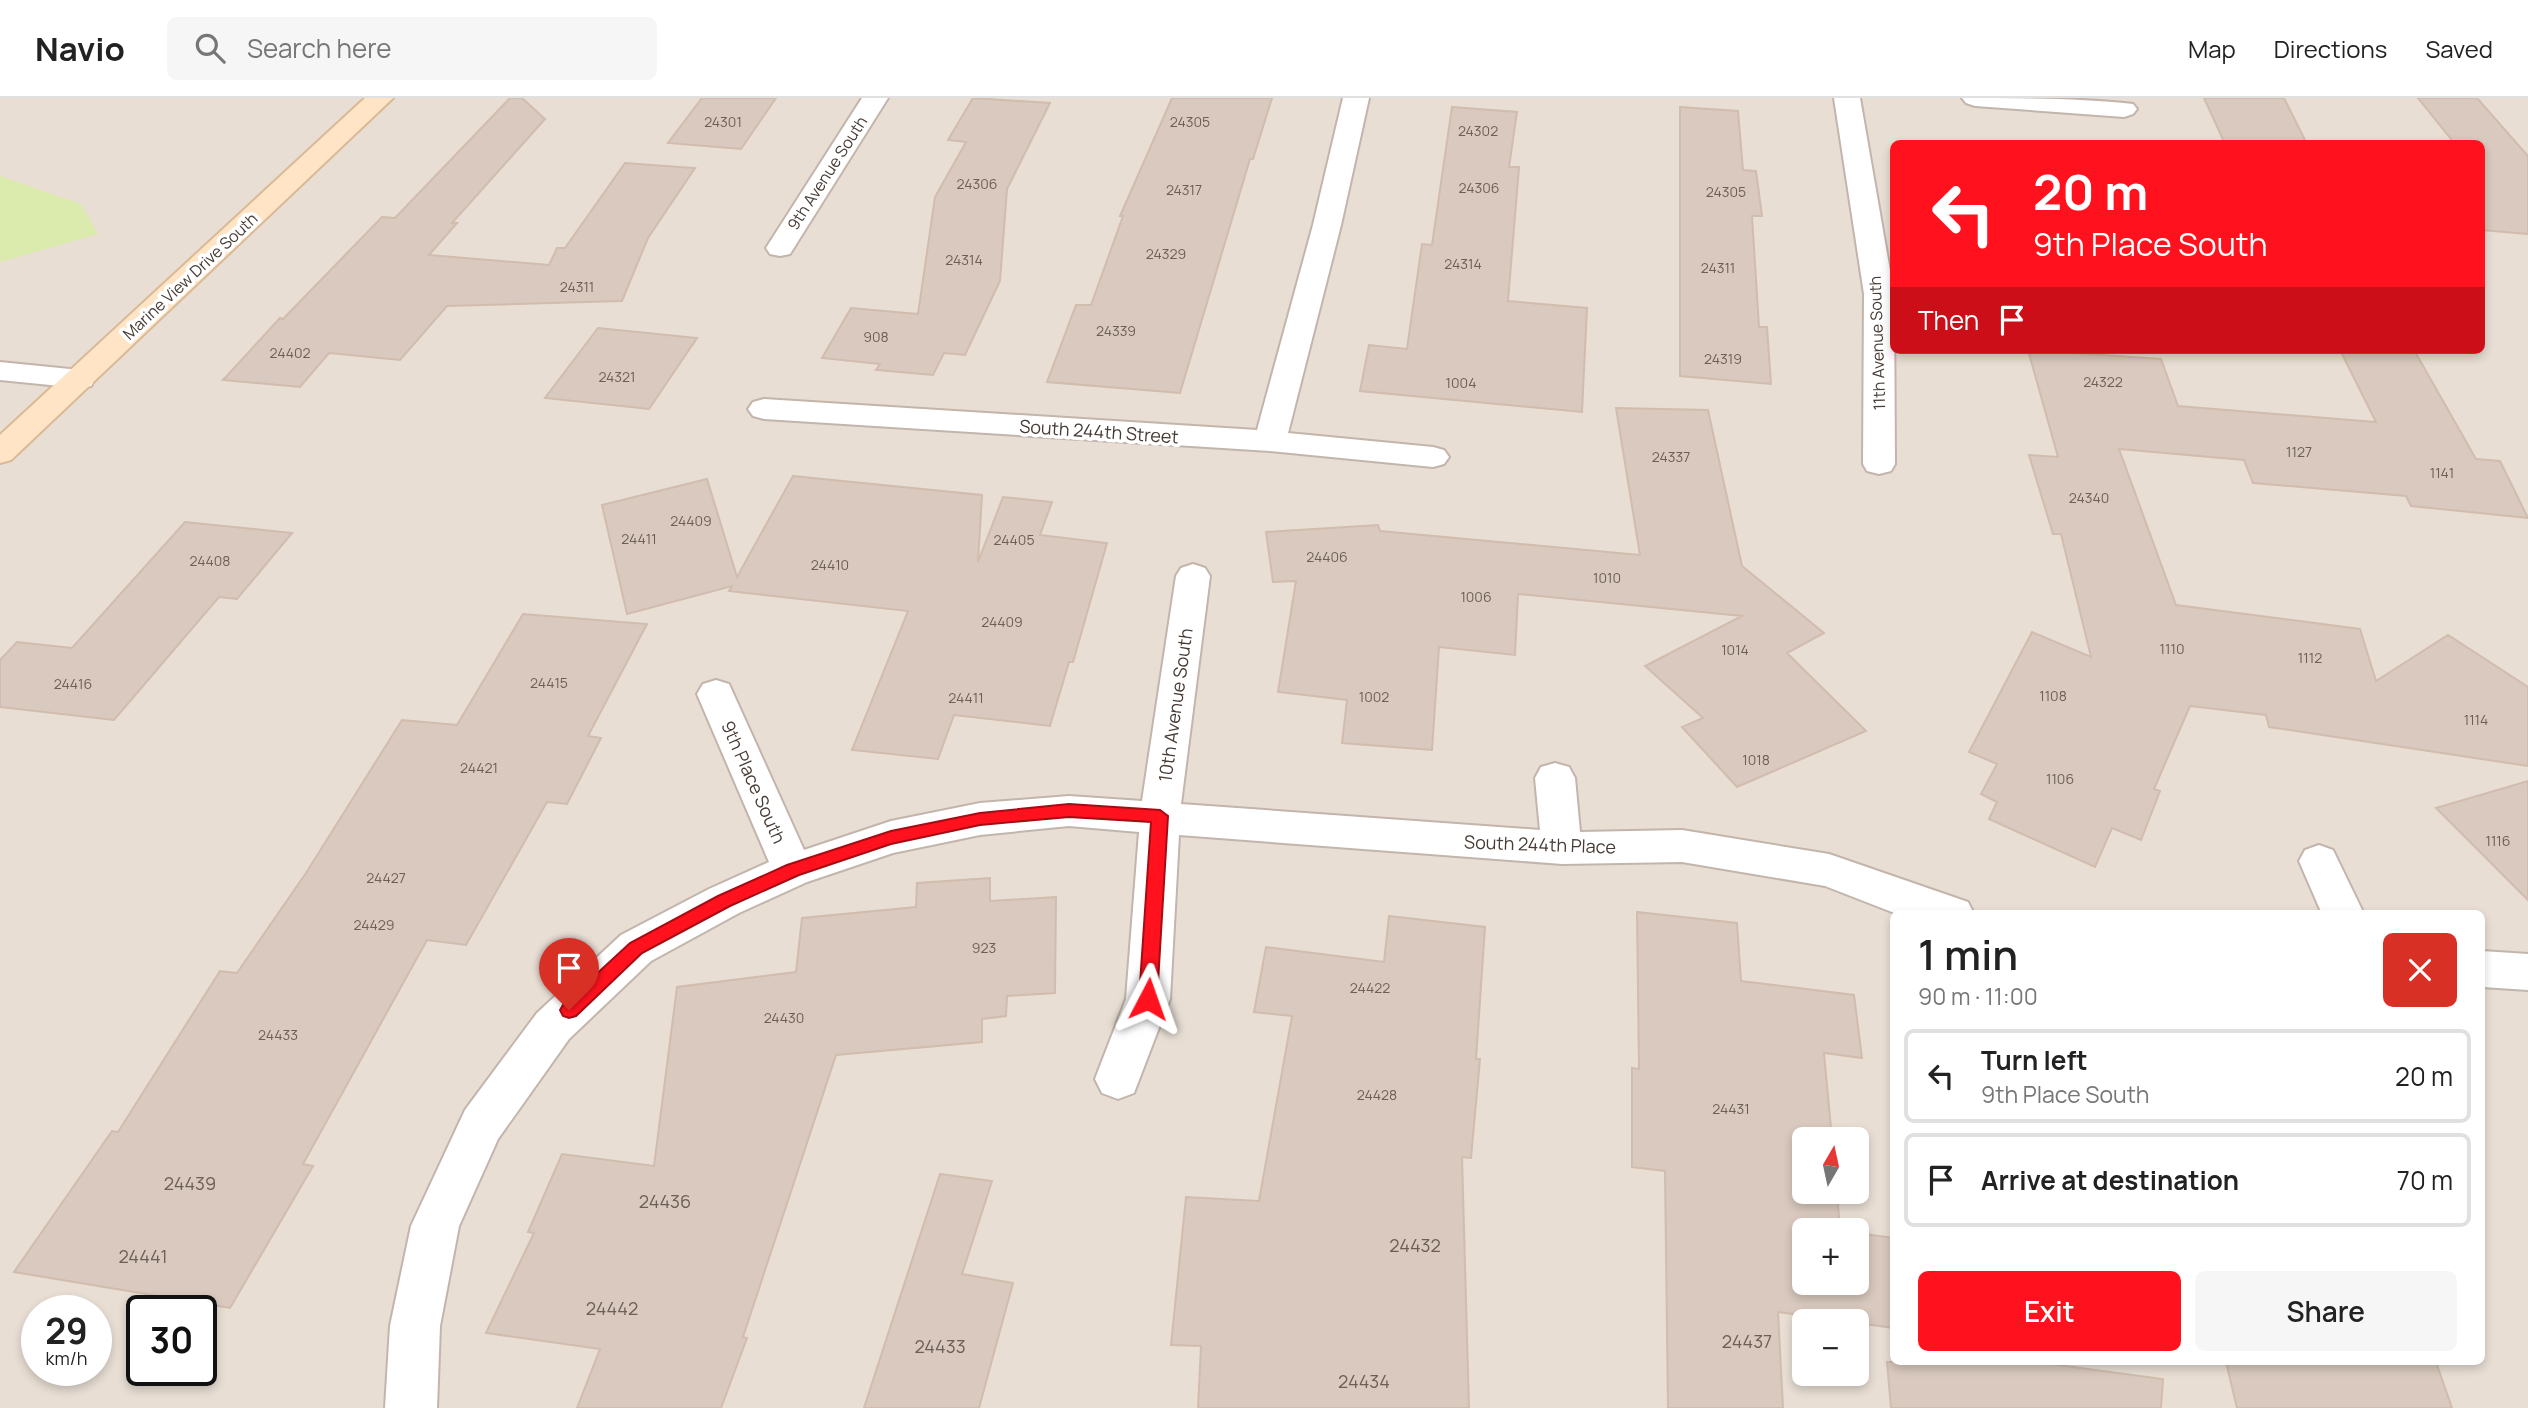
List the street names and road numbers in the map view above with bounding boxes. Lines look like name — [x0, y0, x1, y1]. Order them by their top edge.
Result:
street label: 9th Avenue South — [782, 112, 872, 234]
street label: Marine View Drive South — [118, 208, 262, 344]
street label: 11th Avenue South — [1864, 276, 1890, 410]
street label: South 244th Street — [1019, 413, 1179, 449]
street label: 10th Avenue South — [1152, 627, 1198, 783]
street label: 9th Place South — [716, 717, 792, 847]
street label: South 244th Place — [1464, 829, 1616, 859]

